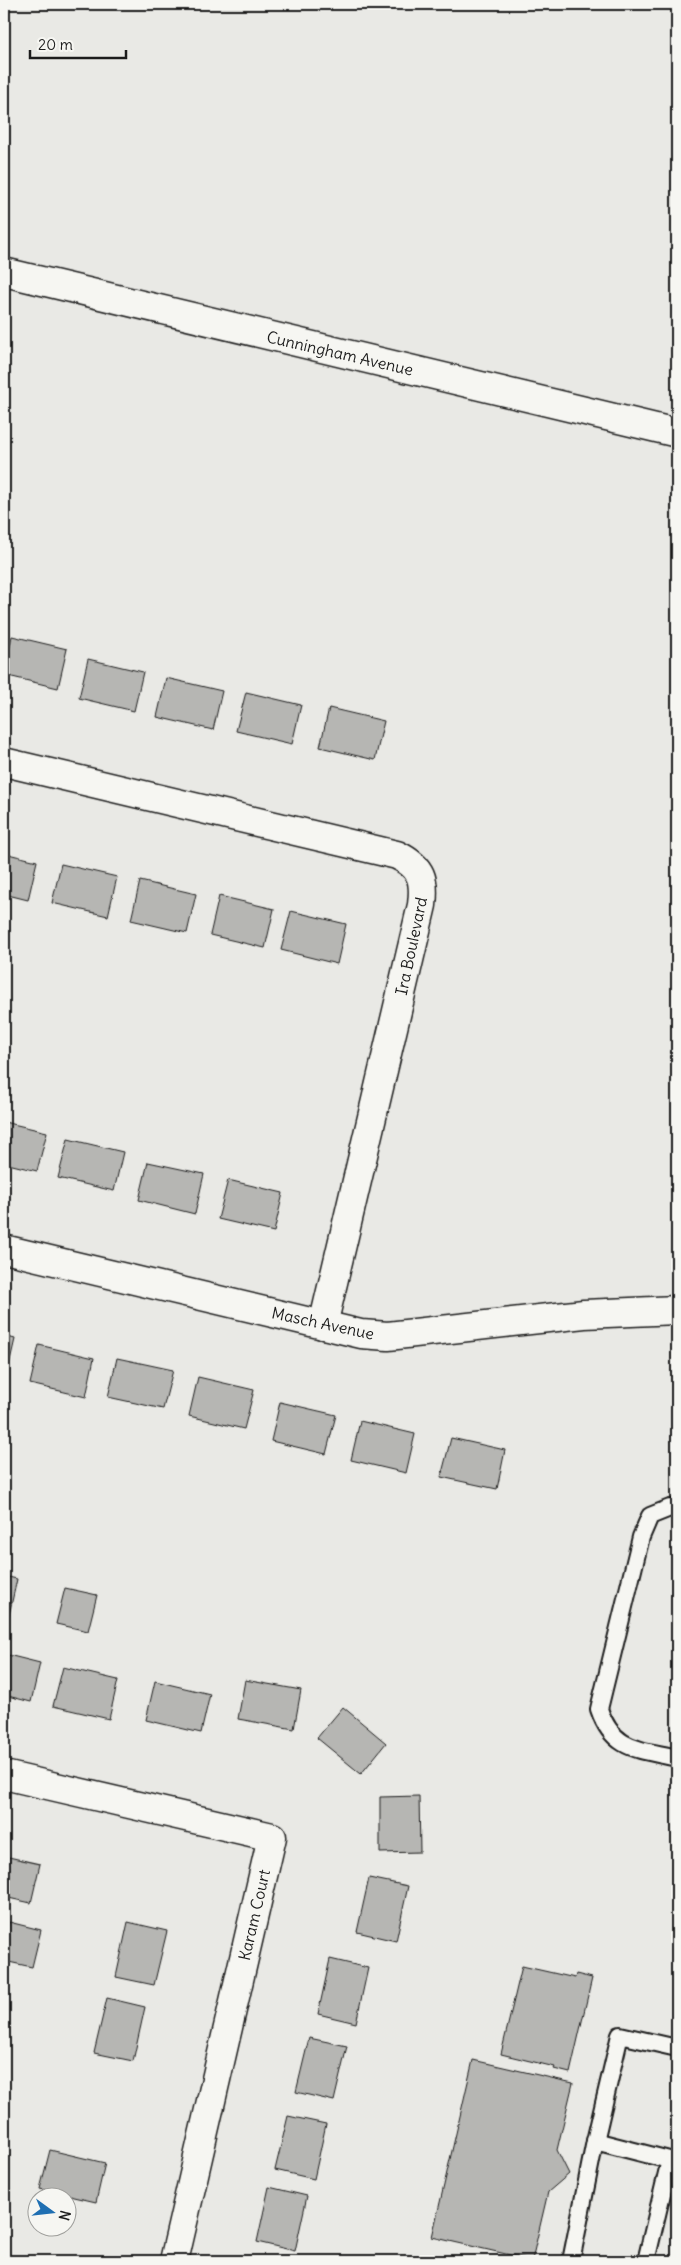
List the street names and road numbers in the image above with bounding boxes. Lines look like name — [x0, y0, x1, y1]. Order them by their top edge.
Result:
street label: Cunningham Avenue — [265, 326, 415, 380]
street label: Ira Boulevard — [391, 895, 431, 997]
street label: Masch Avenue — [270, 1302, 376, 1344]
street label: Karam Court — [234, 1867, 274, 1962]

